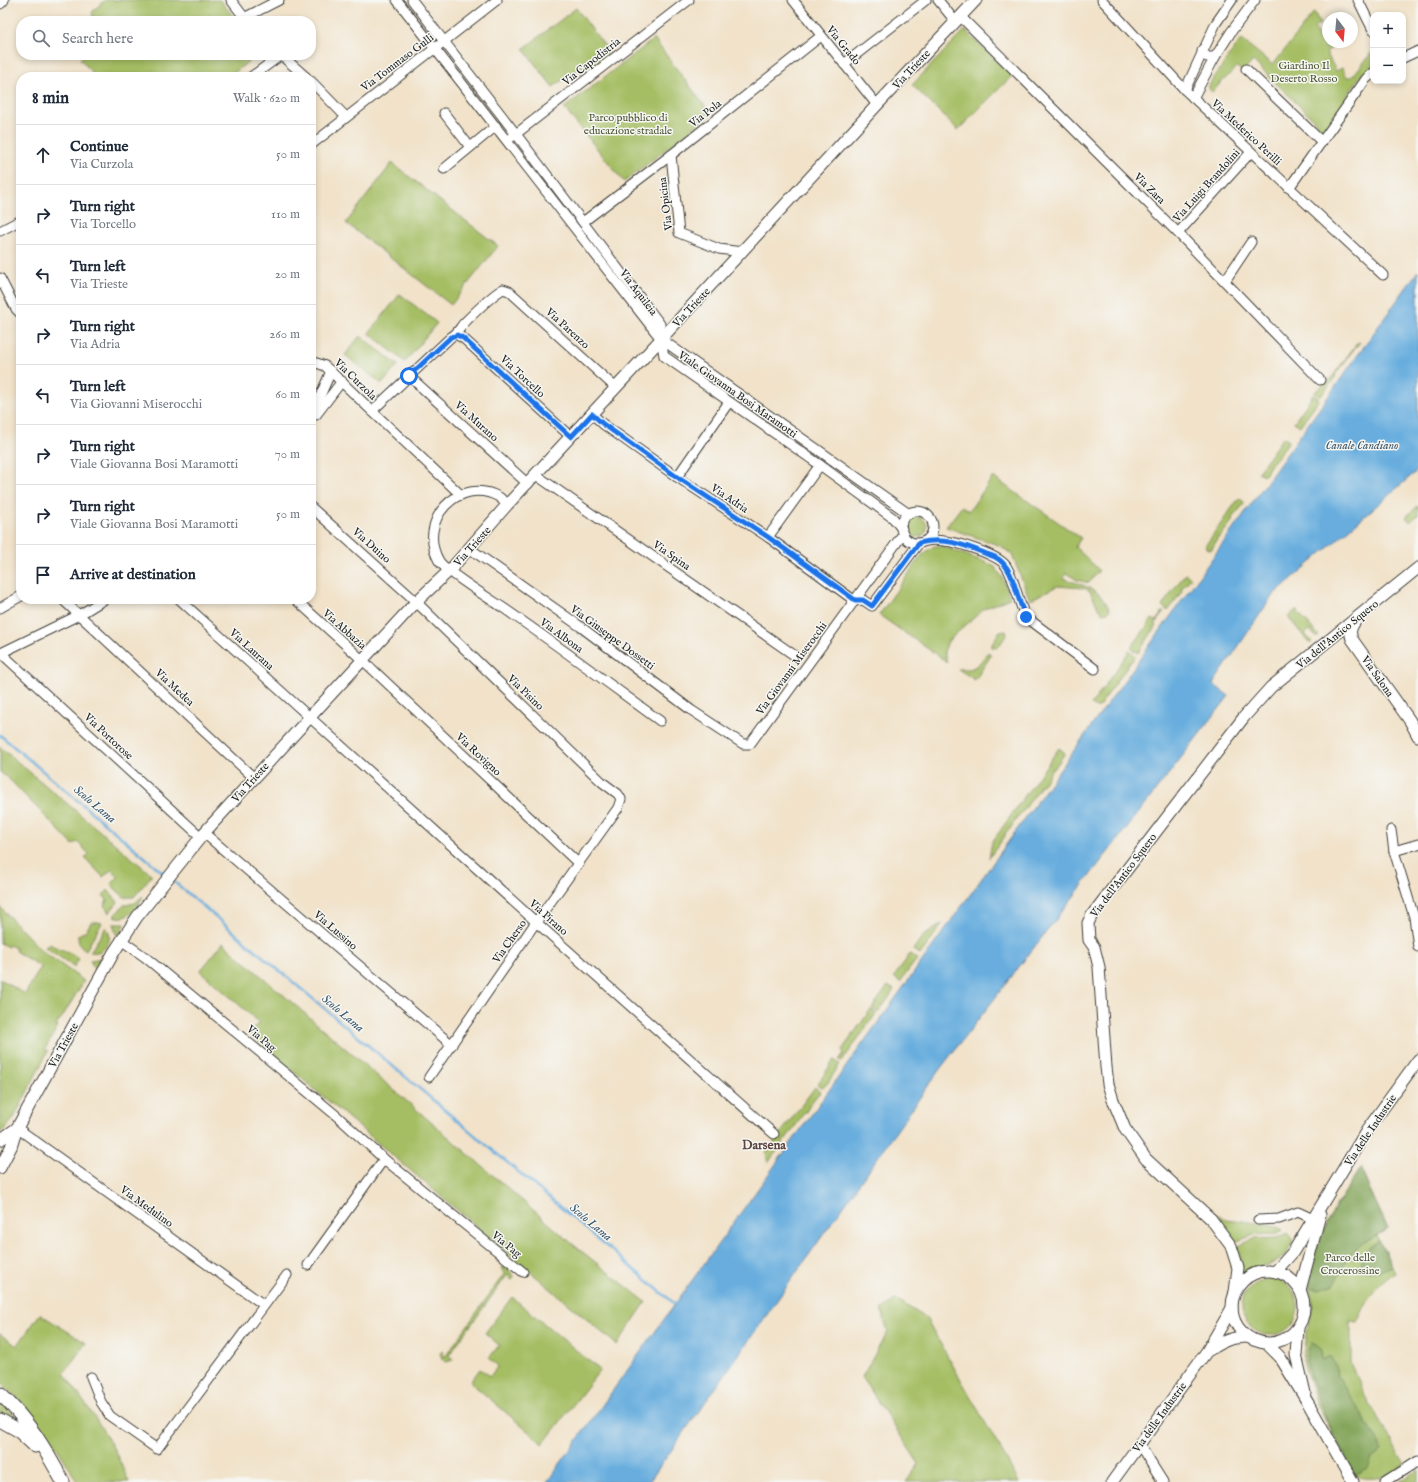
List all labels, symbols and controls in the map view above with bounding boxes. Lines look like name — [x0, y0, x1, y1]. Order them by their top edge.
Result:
north arrow — [1322, 12, 1358, 48]
map controls — [1370, 12, 1406, 84]
button: + — [1370, 12, 1406, 48]
search box — [16, 16, 316, 60]
street label: Via Grado — [822, 22, 863, 68]
icon: search — [30, 27, 52, 49]
text: Search here — [62, 29, 133, 48]
street label: Via Tommaso Gulli — [358, 31, 437, 95]
street label: Via Capodistria — [559, 35, 624, 89]
street label: Via Trieste — [889, 47, 934, 93]
button: − — [1370, 48, 1406, 84]
park label: Giardino Il Deserto Rosso — [1271, 59, 1337, 86]
text: 8 min — [32, 88, 69, 109]
text: Walk · 620 m — [233, 90, 300, 107]
street label: Via Mederico Perilli — [1208, 96, 1284, 169]
street label: Via Pola — [686, 97, 725, 131]
park label: Parco pubblico di educazione stradale — [584, 111, 672, 138]
text: Continue — [70, 137, 128, 156]
icon: ahead — [32, 144, 54, 166]
text: 50 m — [276, 146, 300, 163]
street label: Via Luigi Brandolini — [1170, 146, 1243, 226]
text: Via Curzola — [70, 156, 133, 173]
street label: Via Zara — [1130, 169, 1168, 207]
street label: Via Opicina — [656, 176, 676, 232]
text: Turn right — [70, 197, 135, 216]
icon: right — [32, 204, 54, 226]
text: 110 m — [271, 206, 300, 223]
text: Via Torcello — [70, 216, 136, 233]
text: Turn left — [70, 257, 126, 276]
icon: left — [32, 264, 54, 286]
text: 20 m — [275, 266, 300, 283]
street label: Via Aquileia — [616, 266, 660, 319]
text: Via Trieste — [70, 276, 128, 293]
street label: Via Trieste — [669, 285, 714, 331]
street label: Via Parenzo — [542, 305, 592, 352]
text: Turn right — [70, 317, 135, 336]
icon: right — [32, 324, 54, 346]
text: 260 m — [269, 326, 300, 343]
text: Via Adria — [70, 336, 120, 353]
street label: Viale Giovanna Bosi Maramotti — [674, 348, 800, 441]
street label: Via Torcello — [496, 352, 548, 401]
street label: Via Curzola — [330, 355, 380, 404]
route start — [400, 367, 418, 385]
text: Turn left — [70, 377, 126, 396]
icon: left — [32, 384, 54, 406]
text: 60 m — [275, 386, 300, 403]
text: Via Giovanni Miserocchi — [70, 396, 202, 413]
street label: Via Murano — [451, 398, 501, 445]
text: Turn right — [70, 437, 135, 456]
water label: Canale Candiano — [1326, 438, 1398, 453]
icon: right — [32, 444, 54, 466]
text: 70 m — [275, 446, 300, 463]
text: Viale Giovanna Bosi Maramotti — [70, 456, 238, 473]
street label: Via Adria — [707, 481, 751, 517]
text: Turn right — [70, 497, 135, 516]
icon: right — [32, 504, 54, 526]
text: 50 m — [276, 506, 300, 523]
text: Viale Giovanna Bosi Maramotti — [70, 516, 238, 533]
street label: Via Duino — [349, 524, 393, 567]
street label: Via Trieste — [450, 524, 494, 570]
street label: Via Spina — [649, 537, 693, 574]
icon: arrive — [32, 564, 54, 586]
text: Arrive at destination — [70, 565, 196, 584]
street label: Via dell'Antico Squero — [1293, 597, 1382, 673]
street label: Via Giuseppe Dossetti — [567, 602, 657, 673]
street label: Via Abbazia — [319, 606, 369, 653]
route end — [1017, 608, 1035, 626]
street label: Via Albona — [536, 615, 586, 656]
street label: Via Giovanni Miserocchi — [753, 619, 830, 719]
street label: Via Laurana — [225, 625, 277, 673]
street label: Via Salona — [1357, 652, 1397, 700]
street label: Via Medea — [151, 665, 197, 709]
street label: Via Pisino — [503, 671, 546, 713]
street label: Via Portorose — [80, 710, 136, 763]
street label: Via Rovigno — [452, 729, 504, 779]
street label: Via Trieste — [228, 760, 272, 806]
water label: Scolo Lama — [70, 782, 119, 826]
street label: Via dell'Antico Squero — [1087, 831, 1160, 921]
street label: Via Pirano — [525, 896, 571, 939]
street label: Via Lussino — [310, 907, 360, 954]
street label: Via Cherso — [489, 917, 530, 967]
water label: Scolo Lama — [318, 991, 367, 1035]
street label: Via Trieste — [45, 1021, 82, 1071]
street label: Via Pag — [243, 1022, 280, 1056]
street label: Via delle Industrie — [1341, 1092, 1400, 1170]
district label: Darsena — [742, 1137, 786, 1154]
street label: Via Medulino — [116, 1182, 176, 1231]
water label: Scolo Lama — [566, 1200, 615, 1244]
street label: Via Pag — [488, 1228, 525, 1262]
park label: Parco delle Crocerossine — [1320, 1251, 1380, 1278]
street label: Via delle Industrie — [1129, 1380, 1190, 1456]

